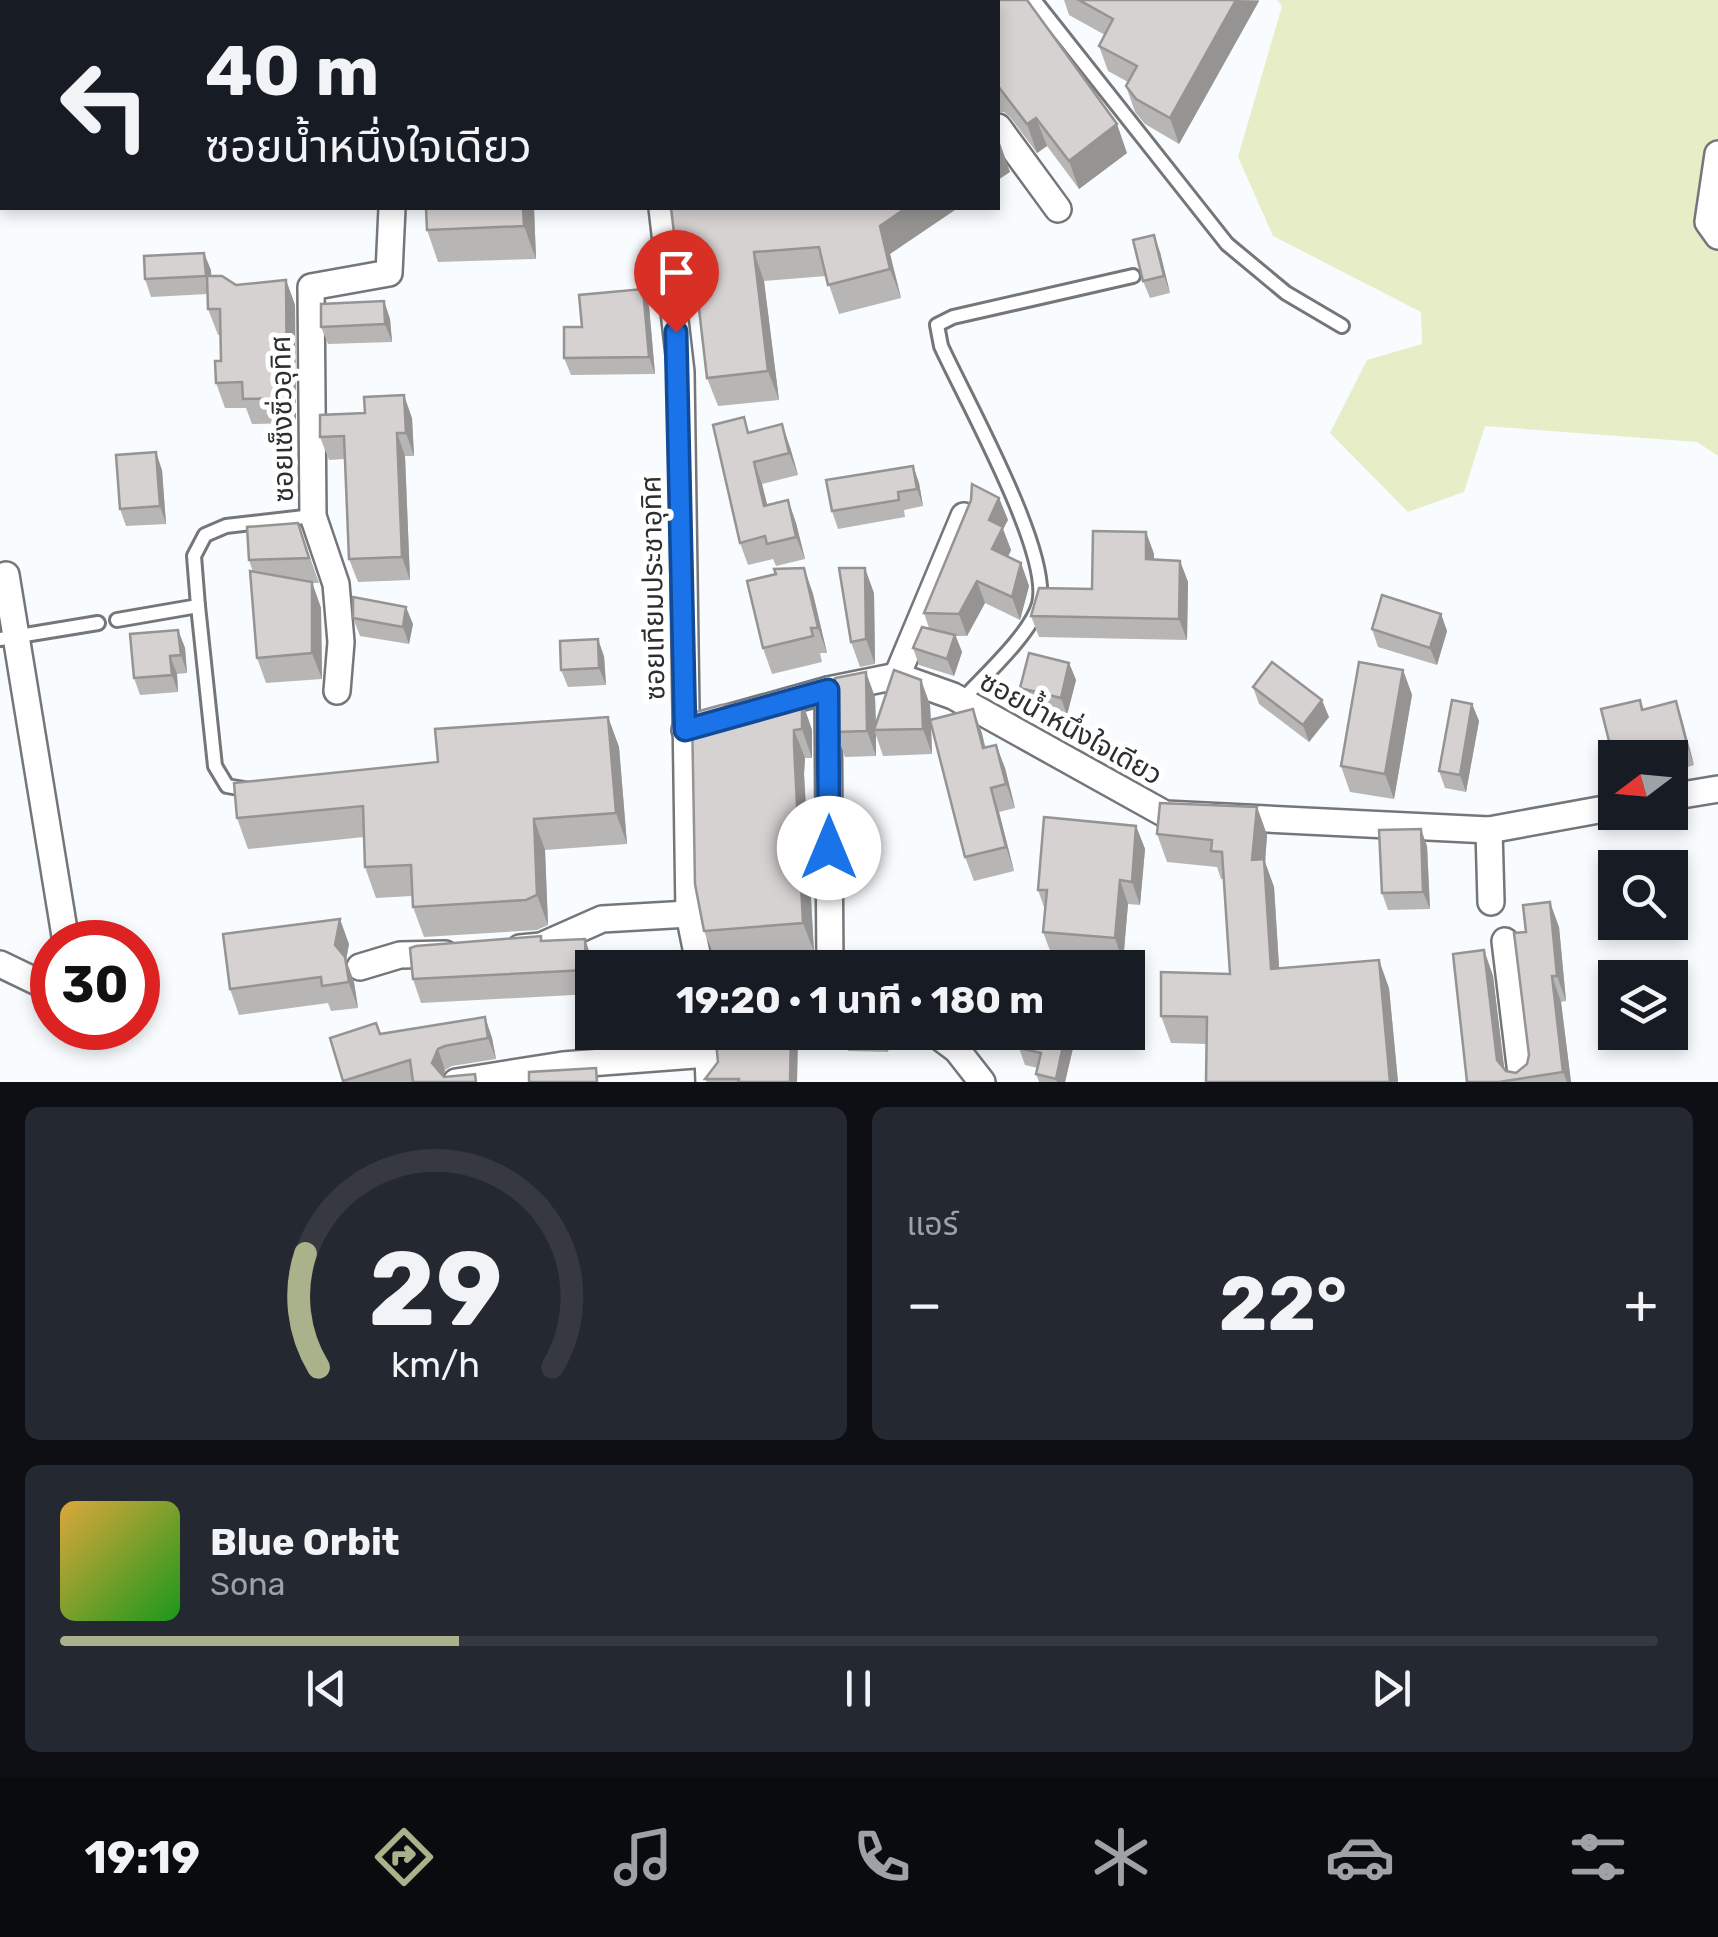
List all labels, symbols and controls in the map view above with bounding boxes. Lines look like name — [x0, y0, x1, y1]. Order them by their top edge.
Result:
text: 40 m — [205, 30, 379, 113]
icon: left — [40, 40, 170, 170]
text: ซอยน้ำหนึ่งใจเดียว — [205, 120, 532, 173]
pin — [634, 230, 719, 333]
icon: arrive — [649, 245, 704, 300]
street label: ซอยเซ็งซิ่วอุทิศ — [263, 335, 300, 503]
street label: ซอยเทียมประชาอุทิศ — [635, 475, 671, 701]
street label: ซอยน้ำหนึ่งใจเดียว — [974, 662, 1169, 792]
north arrow — [1598, 740, 1688, 830]
map controls — [1598, 740, 1688, 1050]
position arrow — [777, 796, 881, 900]
button: search — [1598, 850, 1688, 940]
speed limit sign: 30 — [30, 920, 160, 1050]
button: layers — [1598, 960, 1688, 1050]
text: 19:20 · 1 นาที · 180 m — [676, 977, 1044, 1023]
text: แอร์ — [907, 1205, 958, 1243]
text: 29 — [369, 1228, 503, 1351]
text: 22° — [1219, 1260, 1347, 1349]
text: − — [907, 1272, 942, 1337]
text: + — [1624, 1272, 1658, 1337]
text: km/h — [391, 1344, 480, 1386]
text: Blue Orbit — [210, 1519, 400, 1565]
text: Sona — [210, 1565, 285, 1603]
icon: previous — [299, 1661, 354, 1716]
icon: pause — [831, 1661, 886, 1716]
icon: next — [1364, 1661, 1419, 1716]
icon: directions — [369, 1822, 439, 1892]
icon: music — [608, 1822, 678, 1892]
icon: phone — [847, 1822, 917, 1892]
icon: climate — [1086, 1822, 1156, 1892]
icon: car — [1325, 1822, 1395, 1892]
icon: filters — [1563, 1822, 1633, 1892]
text: 19:19 — [84, 1831, 200, 1884]

